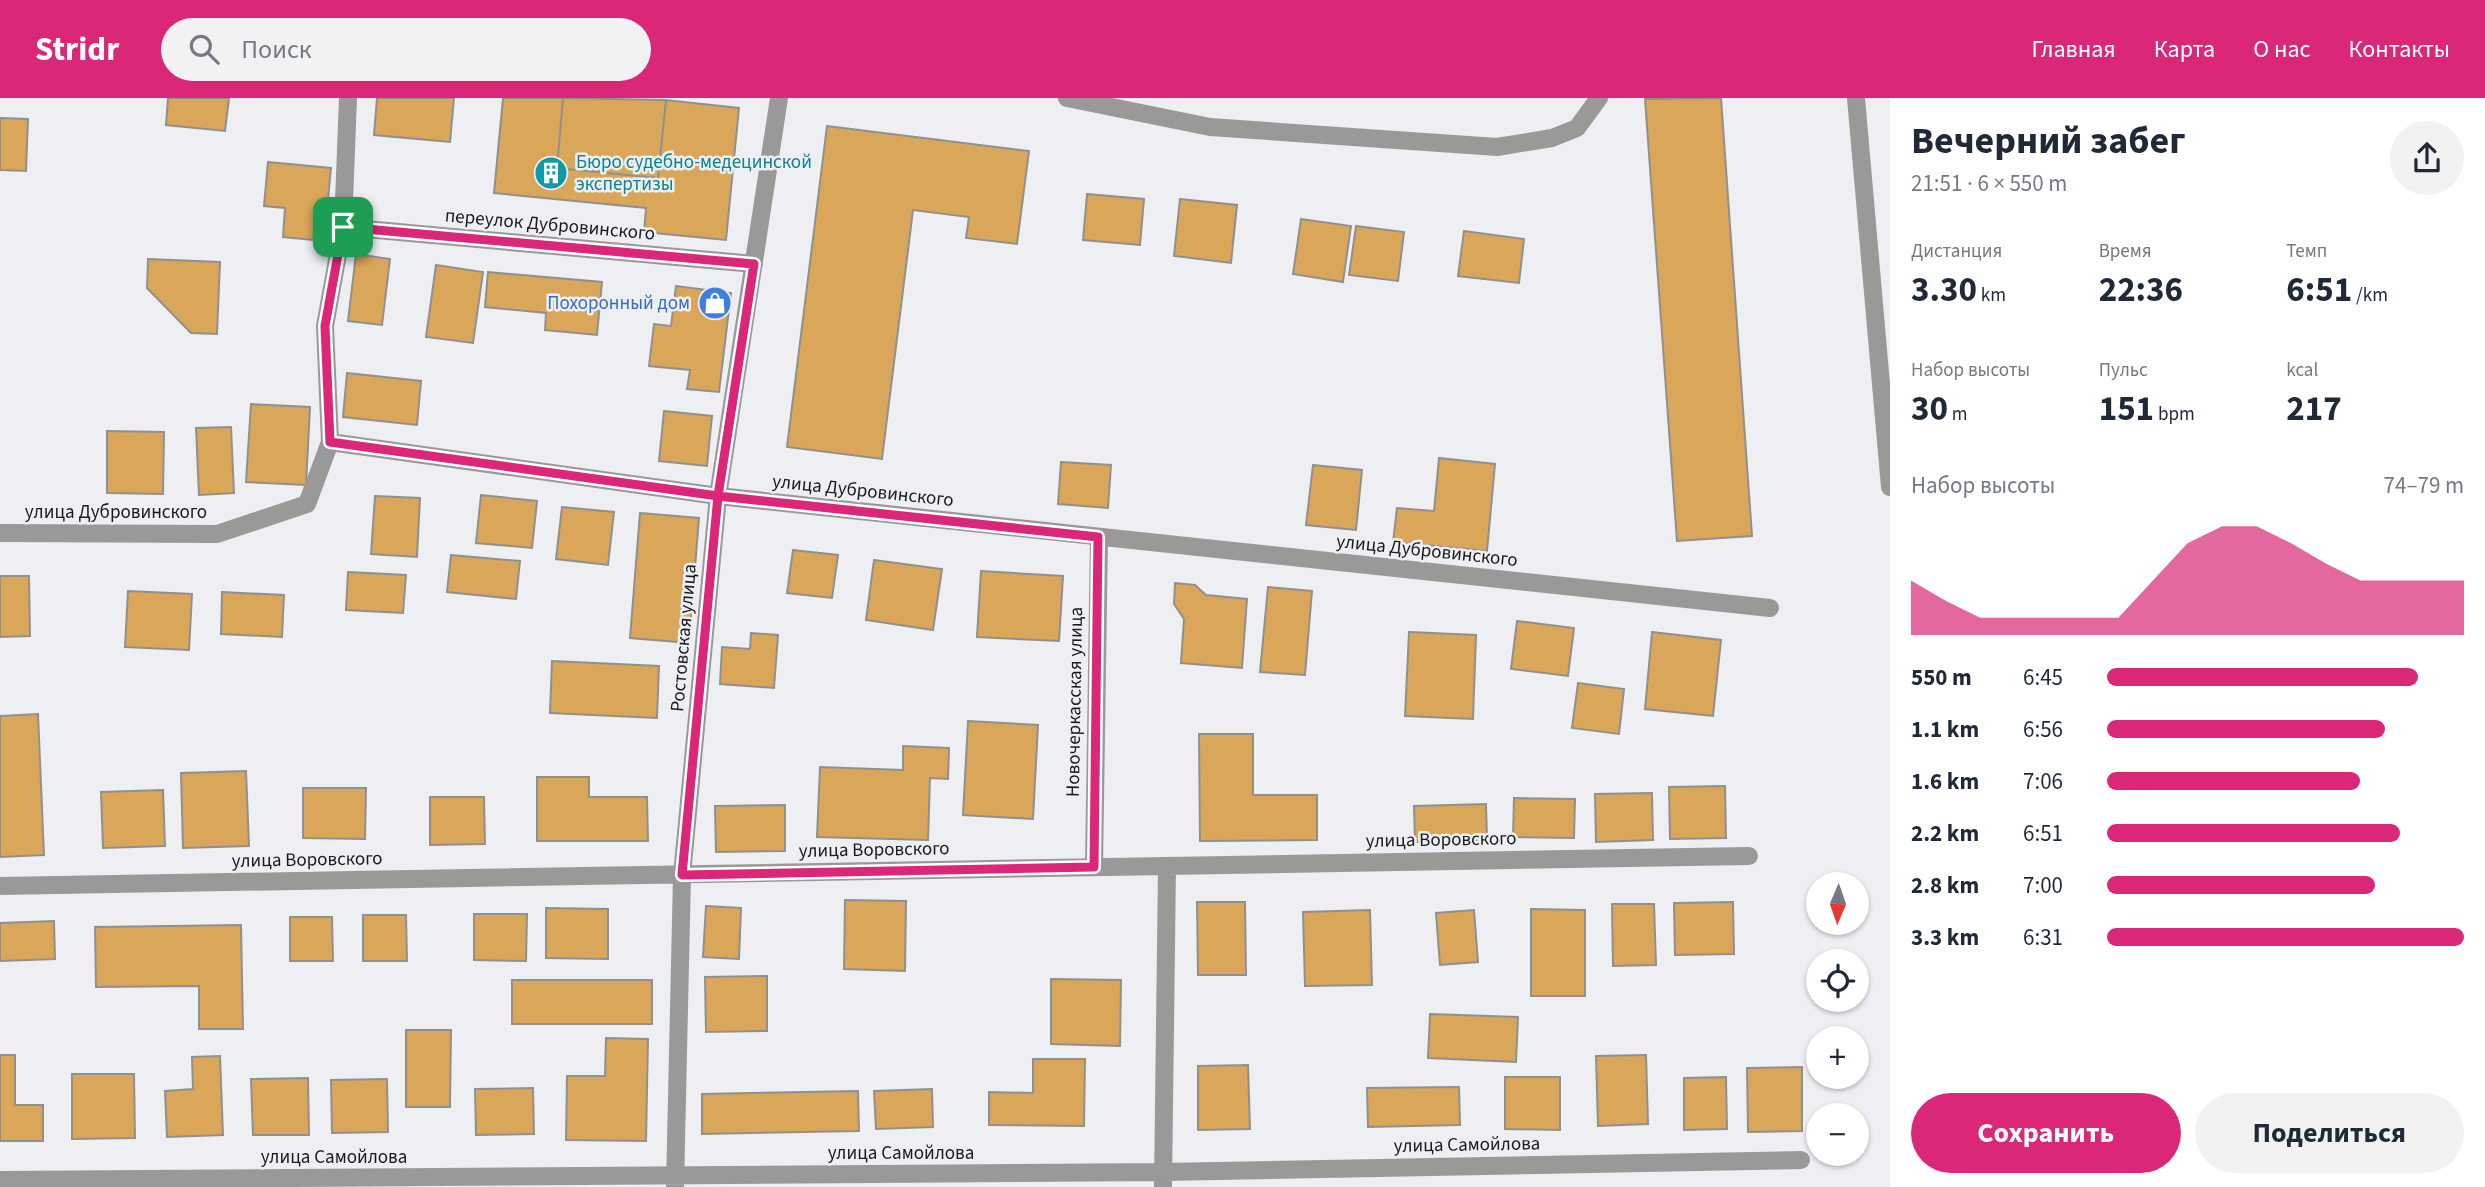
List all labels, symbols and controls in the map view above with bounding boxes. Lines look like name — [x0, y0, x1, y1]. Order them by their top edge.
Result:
search box — [161, 18, 651, 81]
text: Stridr — [35, 26, 119, 73]
icon: search — [185, 30, 223, 68]
text: Поиск — [241, 31, 312, 68]
text: Главная — [2031, 32, 2116, 67]
text: Карта — [2154, 32, 2215, 67]
text: О нас — [2253, 32, 2310, 67]
text: Контакты — [2348, 32, 2450, 67]
text: Вечерний забег — [1911, 114, 2186, 168]
button: share — [2390, 121, 2464, 195]
place label: Бюро судебно-медецинской экспертизы — [576, 149, 812, 198]
building icon: Бюро судебно-медецинской экспертизы — [532, 154, 570, 192]
text: 21:51 · 6 × 550 m — [1911, 167, 2067, 200]
pin — [313, 197, 373, 257]
street label: переулок Дубровинского — [444, 202, 656, 248]
icon: arrive — [324, 208, 362, 246]
text: Дистанция — [1911, 238, 2002, 265]
text: Время — [2099, 238, 2152, 265]
text: Темп — [2286, 238, 2327, 265]
text: 3.30 — [1911, 265, 1977, 315]
text: 22:36 — [2099, 265, 2183, 315]
text: 6:51 — [2286, 265, 2352, 315]
text: km — [1977, 282, 2006, 309]
text: /km — [2352, 282, 2388, 309]
shop icon: Похоронный дом — [696, 284, 734, 322]
place label: Похоронный дом — [547, 290, 690, 317]
text: Набор высоты — [1911, 357, 2030, 384]
text: Пульс — [2099, 357, 2148, 384]
text: kcal — [2286, 357, 2318, 384]
text: 30 — [1911, 384, 1948, 434]
text: 151 — [2099, 384, 2154, 434]
text: 217 — [2286, 384, 2342, 434]
text: m — [1948, 401, 1968, 428]
text: bpm — [2154, 401, 2195, 428]
street label: улица Дубровинского — [771, 468, 955, 514]
text: Набор высоты — [1911, 469, 2055, 502]
text: 74–79 m — [2384, 469, 2464, 502]
street label: улица Дубровинского — [25, 499, 207, 526]
street label: улица Дубровинского — [1335, 528, 1519, 574]
street label: Ростовская улица — [664, 563, 704, 713]
street label: Новочеркасская улица — [1060, 607, 1090, 797]
text: 550 m — [1911, 661, 1972, 694]
text: 6:45 — [2023, 661, 2063, 694]
text: 1.1 km — [1911, 713, 1979, 746]
text: 6:56 — [2023, 713, 2063, 746]
text: 1.6 km — [1911, 765, 1979, 798]
text: 7:06 — [2023, 765, 2063, 798]
text: 2.2 km — [1911, 817, 1979, 850]
text: 6:51 — [2023, 817, 2063, 850]
street label: улица Воровского — [1365, 825, 1517, 855]
street label: улица Воровского — [798, 835, 950, 865]
street label: улица Воровского — [231, 845, 383, 875]
text: 2.8 km — [1911, 869, 1979, 902]
text: 7:00 — [2023, 869, 2063, 902]
north arrow — [1806, 872, 1869, 934]
map controls — [1806, 872, 1869, 1166]
text: 3.3 km — [1911, 921, 1979, 954]
text: 6:31 — [2023, 921, 2063, 954]
button: locate — [1806, 949, 1869, 1012]
button: + — [1806, 1026, 1869, 1089]
button: Сохранить — [1911, 1093, 2181, 1173]
button: Поделиться — [2195, 1093, 2464, 1173]
button: − — [1806, 1103, 1869, 1166]
street label: улица Самойлова — [1393, 1130, 1541, 1160]
street label: улица Самойлова — [828, 1140, 974, 1167]
street label: улица Самойлова — [261, 1144, 407, 1171]

